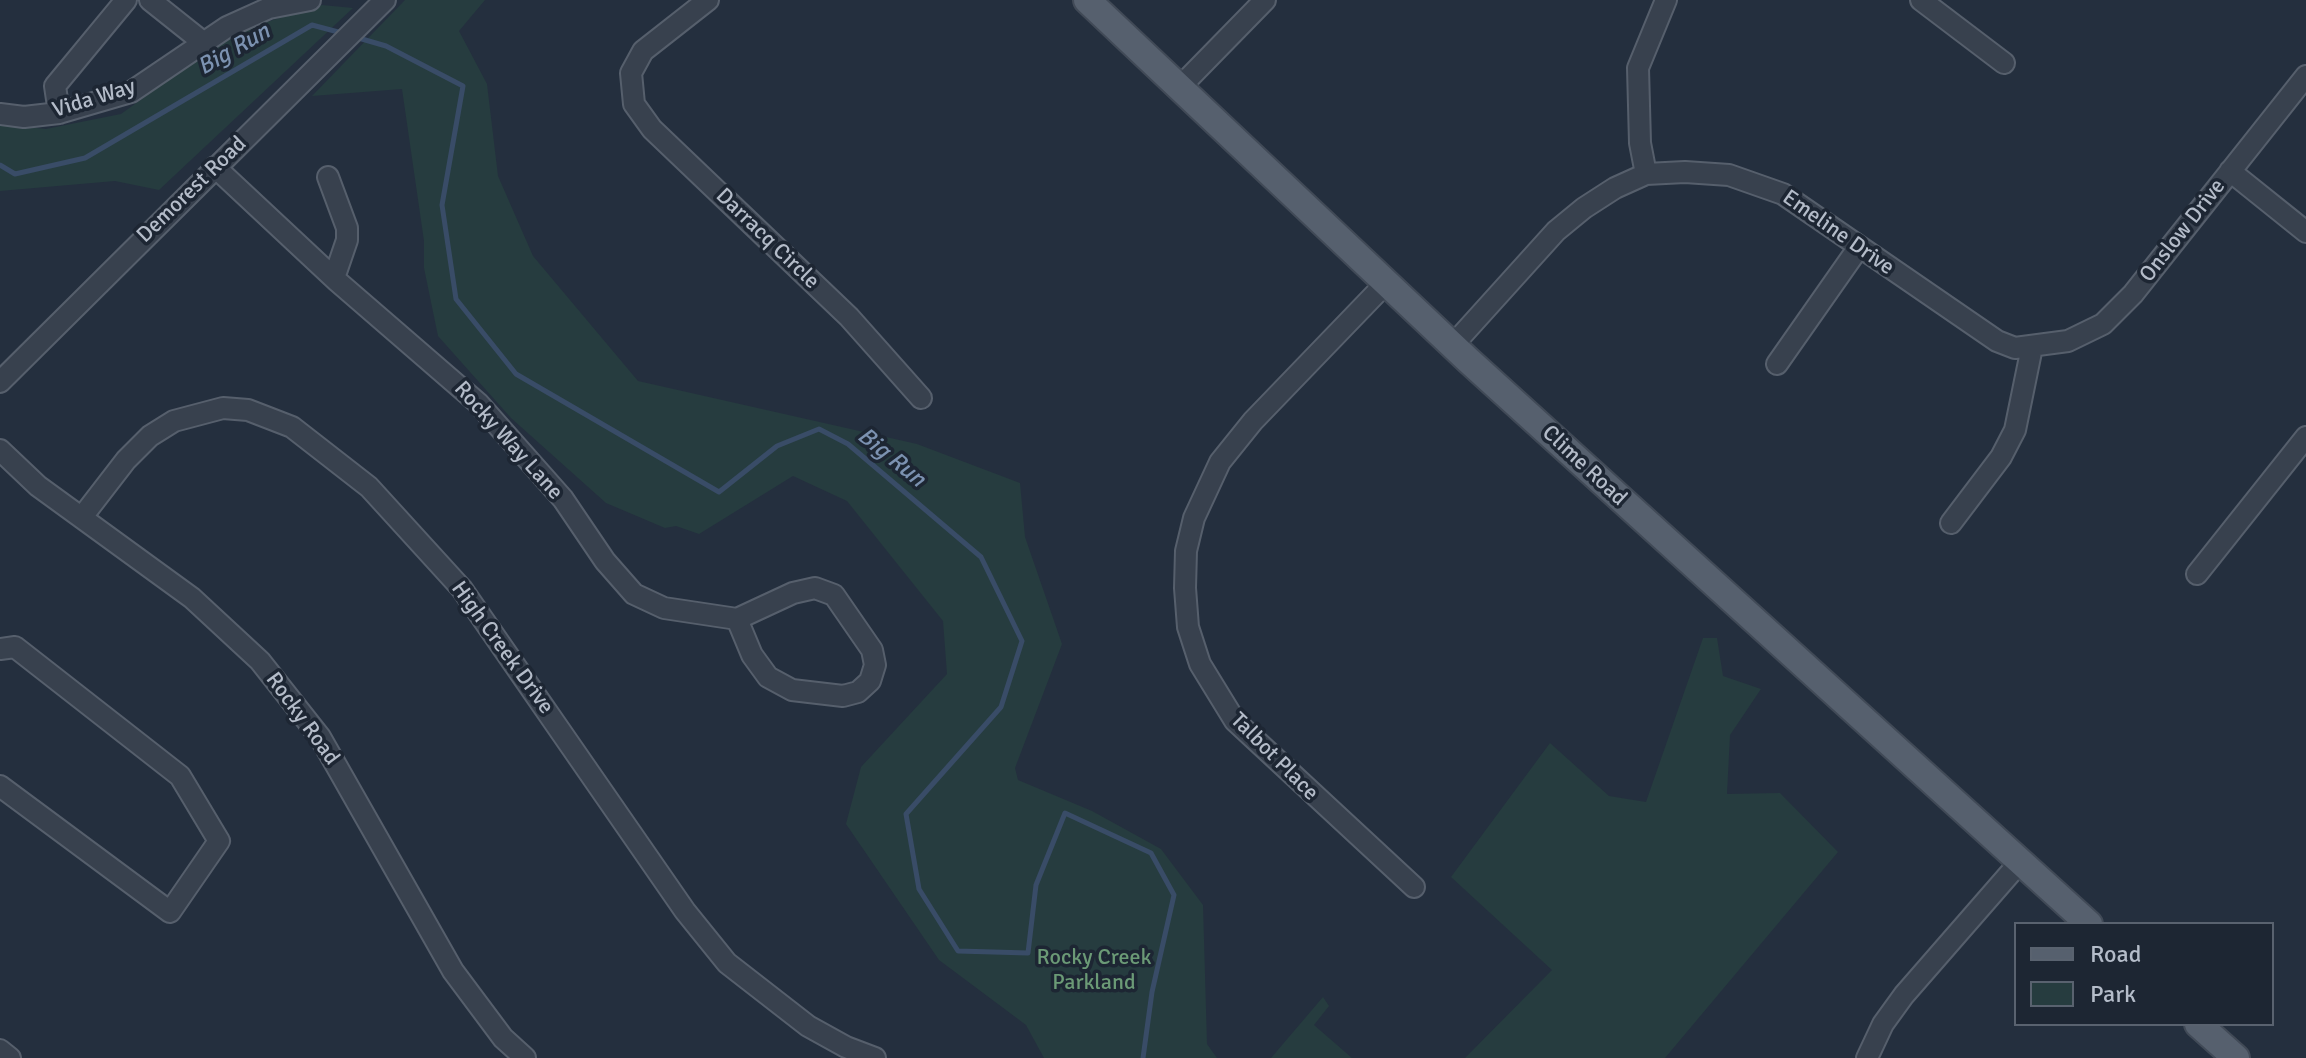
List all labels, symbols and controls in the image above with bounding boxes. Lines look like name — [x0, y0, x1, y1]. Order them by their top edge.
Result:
water label: Big Run — [193, 18, 275, 82]
street label: Vida Way — [49, 74, 139, 124]
street label: Demorest Road — [132, 131, 252, 249]
street label: Onslow Drive — [2135, 174, 2231, 288]
street label: Darracq Circle — [710, 183, 824, 295]
street label: Emeline Drive — [1777, 185, 1899, 281]
street label: Rocky Way Lane — [448, 376, 568, 506]
street label: Clime Road — [1536, 420, 1632, 512]
water label: Big Run — [851, 422, 931, 494]
street label: High Creek Drive — [445, 577, 559, 719]
street label: Rocky Road — [260, 668, 344, 770]
street label: Talbot Place — [1225, 708, 1323, 806]
legend — [2014, 922, 2274, 1026]
text: Road — [2090, 939, 2141, 969]
park label: Rocky Creek Parkland — [1037, 945, 1151, 996]
text: Park — [2090, 979, 2136, 1009]

